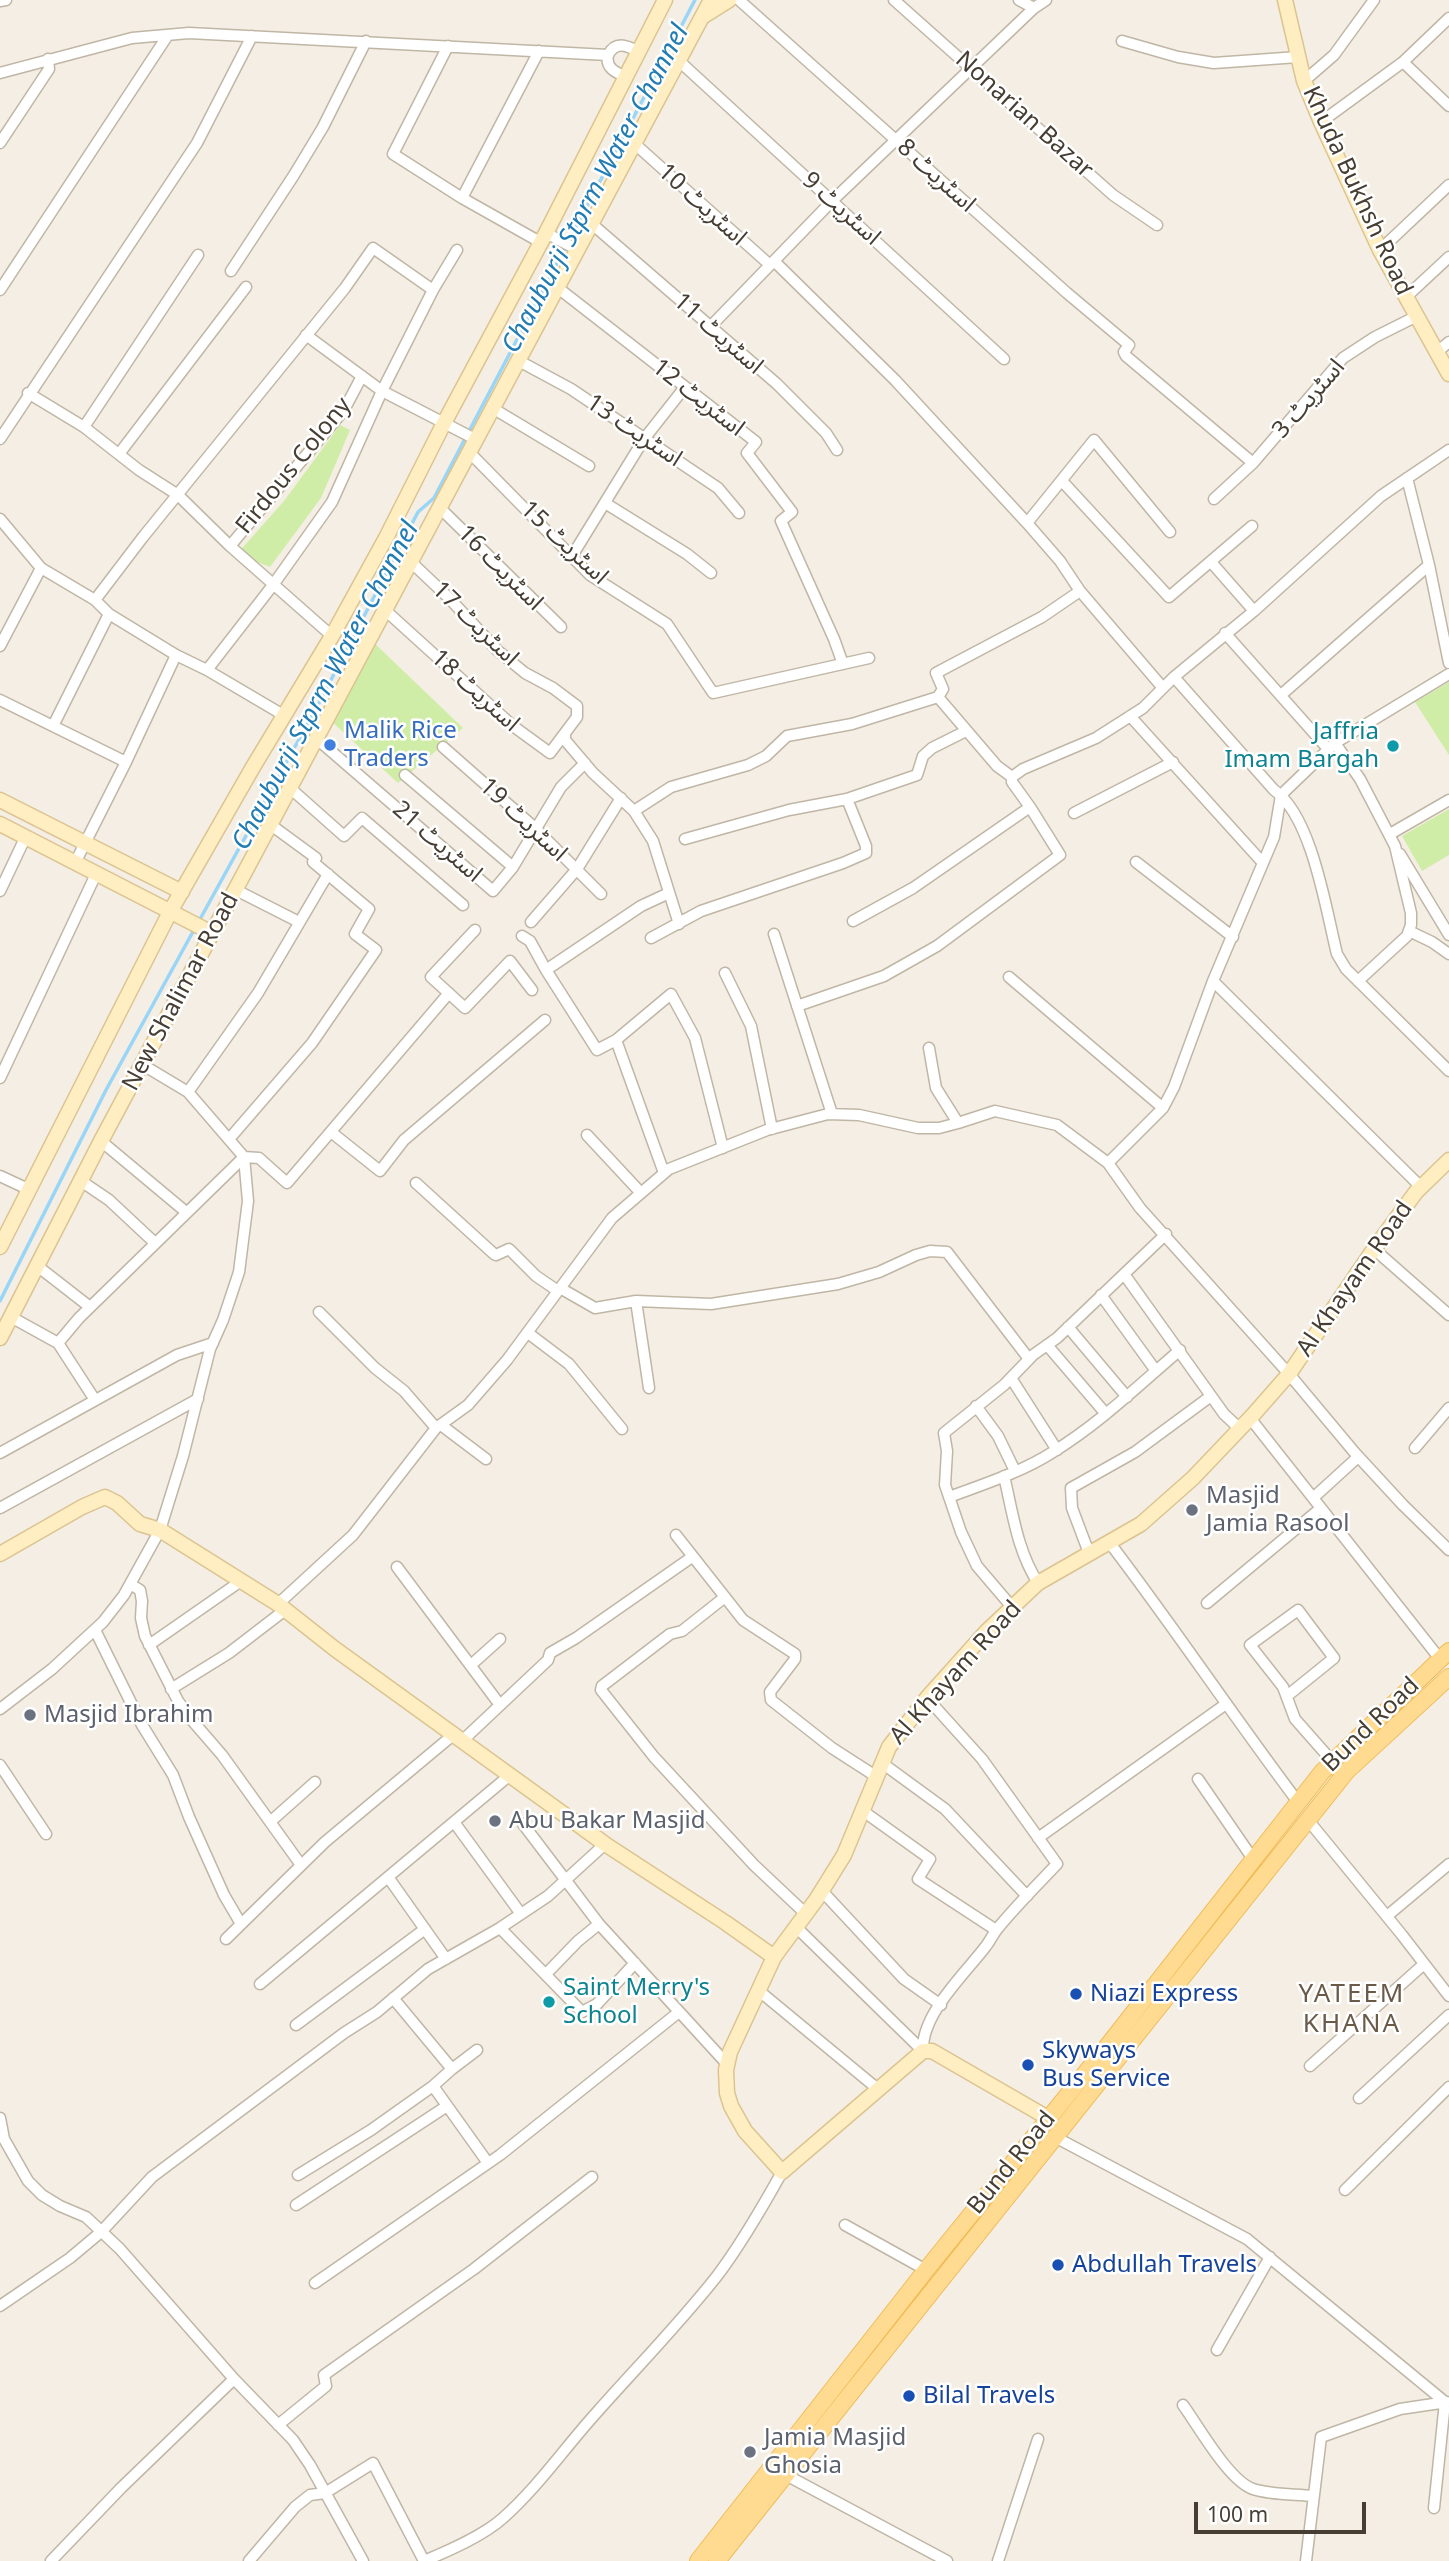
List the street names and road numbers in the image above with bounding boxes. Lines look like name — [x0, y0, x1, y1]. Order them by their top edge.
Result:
street label: Nonarian Bazar — [949, 46, 1099, 184]
street label: Khuda Bukhsh Road — [1296, 82, 1418, 300]
street label: اسٹریٹ 8 — [891, 133, 981, 219]
street label: اسٹریٹ 10 — [652, 158, 752, 252]
street label: اسٹریٹ 9 — [796, 166, 886, 252]
street label: اسٹریٹ 11 — [667, 287, 769, 381]
street label: اسٹریٹ 12 — [646, 353, 750, 443]
street label: اسٹریٹ 3 — [1267, 353, 1351, 445]
street label: اسٹریٹ 13 — [581, 388, 687, 474]
street label: Firdous Colony — [230, 392, 358, 540]
street label: اسٹریٹ 15 — [514, 495, 614, 591]
street label: اسٹریٹ 16 — [451, 519, 549, 617]
street label: اسٹریٹ 17 — [426, 576, 524, 672]
street label: اسٹریٹ 18 — [425, 644, 525, 738]
street label: اسٹریٹ 19 — [473, 772, 573, 868]
street label: اسٹریٹ 21 — [386, 795, 488, 889]
street label: New Shalimar Road — [117, 888, 245, 1096]
street label: Al Khayam Road — [1291, 1196, 1419, 1362]
street label: Al Khayam Road — [884, 1595, 1028, 1751]
street label: Bund Road — [1316, 1672, 1426, 1778]
street label: Bund Road — [962, 2106, 1062, 2220]

